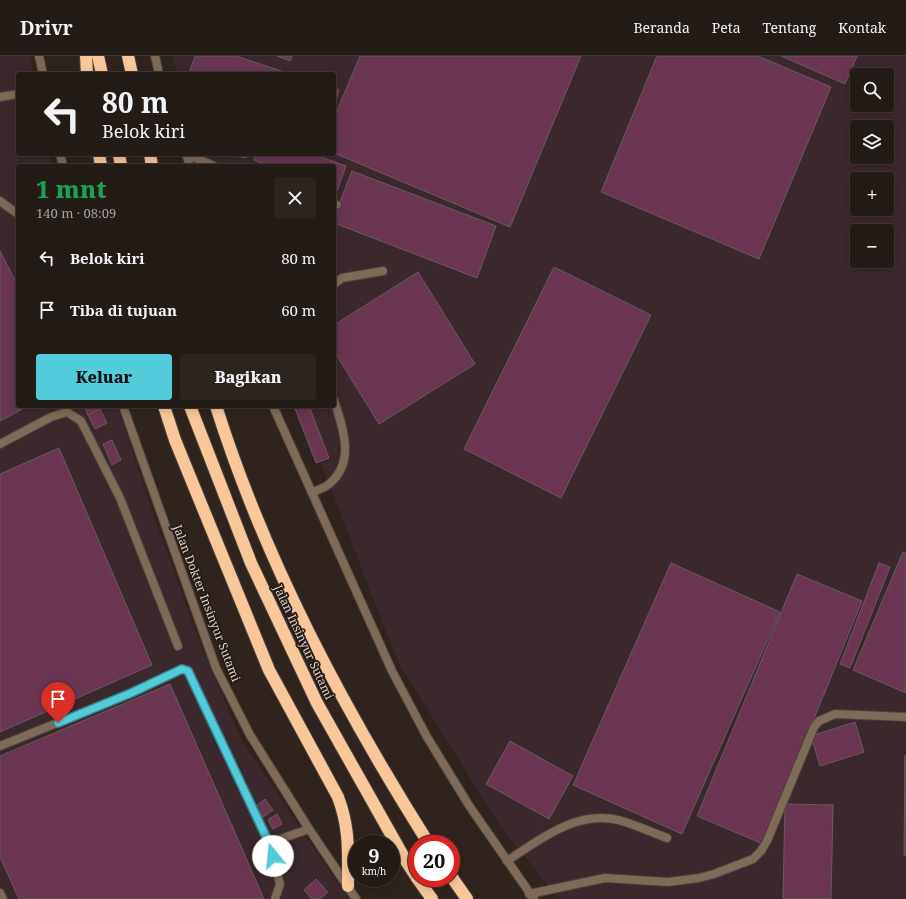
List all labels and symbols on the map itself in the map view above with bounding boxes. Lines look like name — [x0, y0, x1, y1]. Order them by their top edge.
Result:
street label: Jalan Dokter Insinyur Sutami — [169, 521, 245, 684]
street label: Jalan Insinyur Sutami — [270, 581, 338, 702]
pin — [41, 682, 75, 723]
position arrow — [252, 835, 294, 877]
speed limit sign: 20 — [408, 835, 460, 887]

